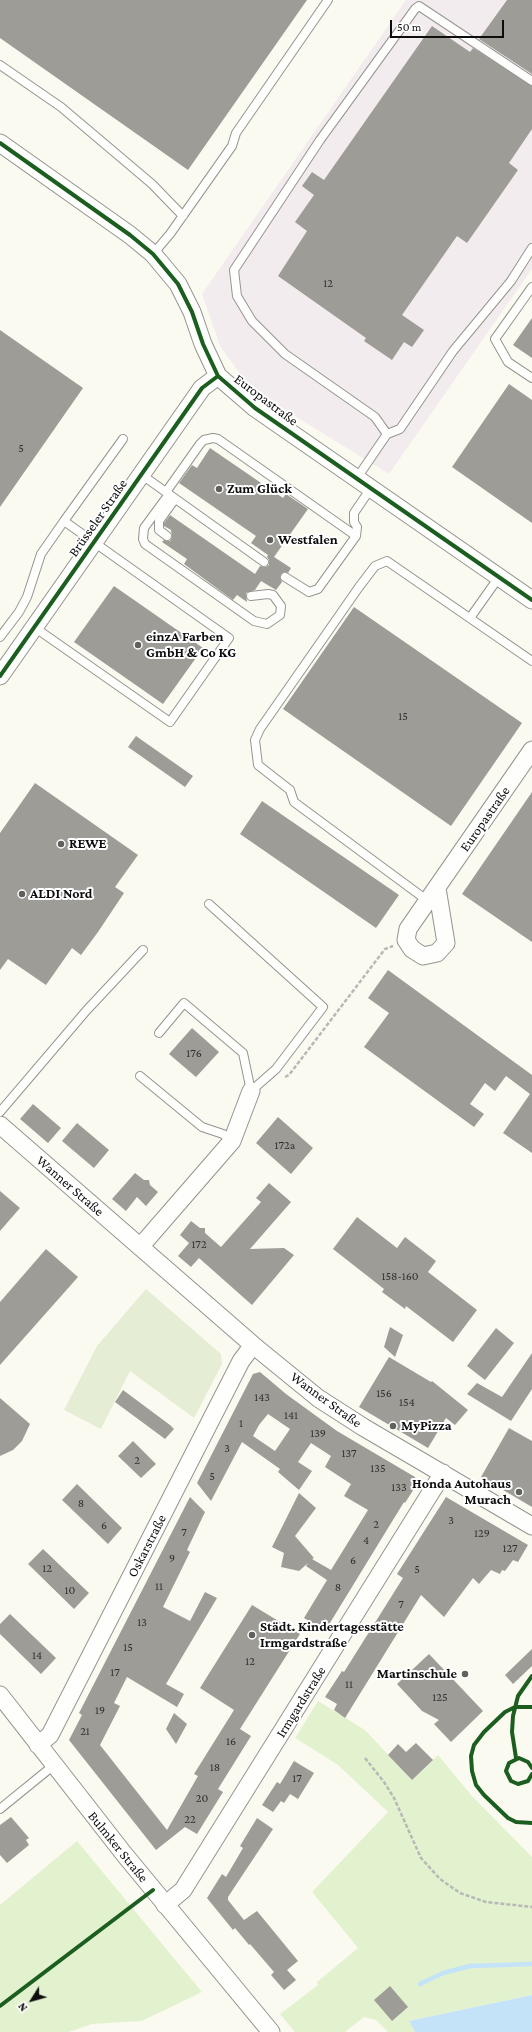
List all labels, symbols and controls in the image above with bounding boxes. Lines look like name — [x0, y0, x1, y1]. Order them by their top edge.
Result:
scale bar — [392, 12, 506, 38]
text: 50 m — [397, 20, 421, 34]
house number: 12 — [323, 276, 333, 290]
street label: Europastraße — [231, 371, 301, 429]
house number: 5 — [18, 441, 24, 455]
street label: Brüsseler Straße — [65, 476, 131, 560]
place label: Zum Glück — [227, 481, 292, 497]
marker: Zum Glück — [214, 484, 224, 494]
place label: Westfalen — [278, 532, 338, 548]
marker: Westfalen — [265, 535, 275, 545]
place label: einzA Farben GmbH & Co KG — [146, 629, 236, 662]
marker: einzA Farben GmbH & Co KG — [133, 640, 143, 650]
house number: 15 — [398, 709, 408, 723]
street label: Europastraße — [456, 783, 514, 855]
place label: REWE — [69, 836, 107, 852]
marker: REWE — [56, 839, 66, 849]
place label: ALDI Nord — [30, 886, 93, 902]
marker: ALDI Nord — [17, 889, 27, 899]
house number: 176 — [186, 1046, 202, 1060]
house number: 172a — [275, 1138, 295, 1152]
street label: Wanner Straße — [33, 1152, 107, 1220]
house number: 172 — [191, 1237, 207, 1251]
house number: 158-160 — [381, 1269, 419, 1283]
street label: Wanner Straße — [287, 1369, 365, 1431]
house number: 156 — [376, 1386, 392, 1400]
house number: 143 — [254, 1390, 270, 1404]
house number: 154 — [399, 1395, 415, 1409]
house number: 141 — [284, 1408, 298, 1422]
house number: 1 — [239, 1416, 243, 1430]
place label: MyPizza — [401, 1418, 451, 1434]
marker: MyPizza — [388, 1421, 398, 1431]
house number: 139 — [310, 1426, 326, 1440]
house number: 3 — [224, 1441, 230, 1455]
house number: 137 — [341, 1446, 357, 1460]
house number: 2 — [134, 1453, 140, 1467]
house number: 135 — [370, 1461, 386, 1475]
house number: 5 — [209, 1469, 215, 1483]
place label: Honda Autohaus Murach — [412, 1476, 511, 1508]
house number: 133 — [391, 1480, 407, 1494]
marker: Honda Autohaus Murach — [514, 1487, 524, 1497]
house number: 8 — [78, 1496, 84, 1510]
street label: Oskarstraße — [124, 1512, 170, 1580]
house number: 3 — [448, 1513, 454, 1527]
house number: 2 — [373, 1517, 379, 1531]
house number: 6 — [101, 1518, 107, 1532]
house number: 7 — [181, 1525, 187, 1539]
house number: 129 — [474, 1526, 490, 1540]
house number: 4 — [363, 1533, 369, 1547]
house number: 127 — [502, 1541, 518, 1555]
house number: 9 — [169, 1551, 175, 1565]
house number: 6 — [350, 1553, 356, 1567]
house number: 12 — [42, 1561, 52, 1575]
house number: 5 — [414, 1562, 420, 1576]
house number: 11 — [155, 1579, 163, 1593]
house number: 8 — [335, 1580, 341, 1594]
house number: 10 — [65, 1583, 75, 1597]
house number: 7 — [398, 1597, 404, 1611]
house number: 13 — [137, 1615, 147, 1629]
place label: Städt. Kindertagesstätte Irmgardstraße — [260, 1619, 404, 1652]
marker: Städt. Kindertagesstätte Irmgardstraße — [247, 1630, 257, 1640]
house number: 15 — [123, 1640, 133, 1654]
house number: 14 — [32, 1648, 42, 1662]
house number: 12 — [245, 1654, 255, 1668]
street label: Irmgardstraße — [272, 1663, 330, 1741]
house number: 17 — [110, 1665, 120, 1679]
place label: Martinschule — [377, 1666, 457, 1682]
marker: Martinschule — [460, 1669, 470, 1679]
house number: 11 — [345, 1677, 353, 1691]
house number: 125 — [432, 1690, 448, 1704]
house number: 19 — [95, 1703, 105, 1717]
house number: 21 — [80, 1724, 90, 1738]
house number: 16 — [226, 1734, 236, 1748]
house number: 18 — [210, 1760, 220, 1774]
house number: 17 — [292, 1771, 302, 1785]
house number: 20 — [196, 1791, 208, 1805]
street label: Bulmker Straße — [84, 1808, 152, 1886]
house number: 22 — [184, 1812, 196, 1826]
north arrow — [12, 1980, 52, 2020]
text: N — [15, 2001, 29, 2014]

